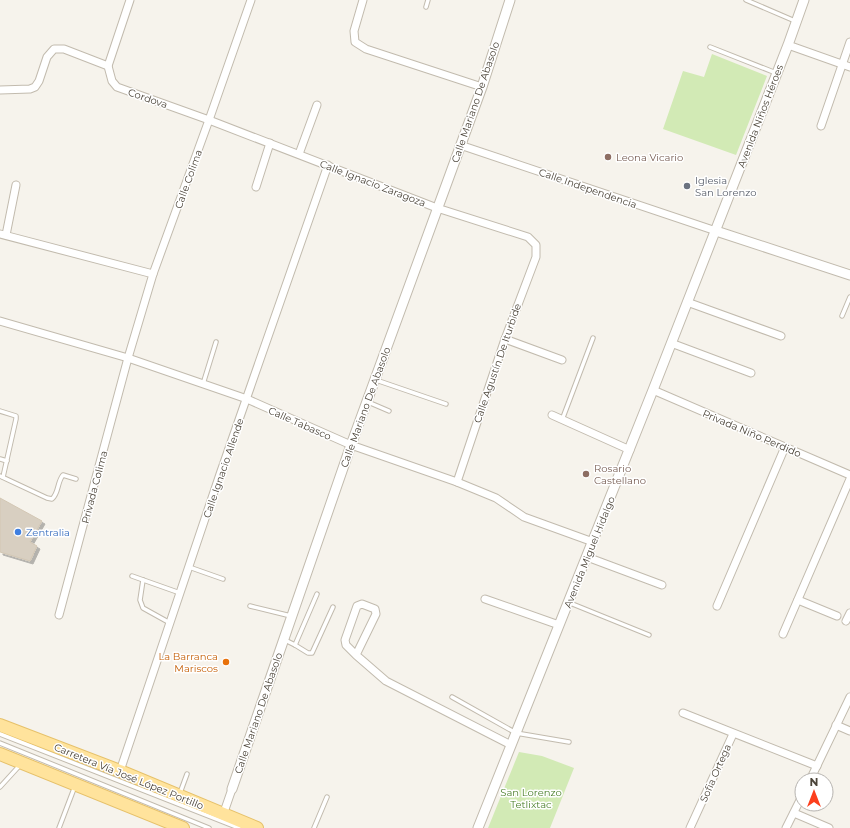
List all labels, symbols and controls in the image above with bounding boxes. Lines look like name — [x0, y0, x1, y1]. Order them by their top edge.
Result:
street label: Calle Mariano De Abasolo — [449, 40, 502, 165]
street label: Avenida Niños Héroes — [735, 63, 786, 170]
street label: Cordova — [126, 86, 169, 111]
street label: Calle Colima — [172, 148, 205, 211]
place label: Leona Vicario — [616, 151, 683, 164]
marker: Leona Vicario — [603, 152, 613, 162]
street label: Calle Ignacio Zaragoza — [318, 157, 428, 210]
street label: Calle Independencia — [537, 166, 639, 211]
place label: Iglesia San Lorenzo — [695, 174, 757, 199]
marker: Iglesia San Lorenzo — [682, 181, 692, 191]
street label: Calle Agustín De Iturbide — [471, 302, 524, 425]
street label: Calle Mariano De Abasolo — [338, 345, 393, 469]
street label: Calle Tabasco — [266, 404, 333, 443]
street label: Privada Niño Perdido — [700, 407, 803, 460]
street label: Calle Ignacio Allende — [200, 417, 247, 520]
street label: Privada Colima — [78, 449, 110, 525]
place label: Rosario Castellano — [594, 462, 646, 487]
marker: Rosario Castellano — [581, 469, 591, 479]
street label: Avenida Miguel Hidalgo — [561, 494, 618, 610]
place label: Zentralia — [26, 526, 70, 539]
marker: Zentralia — [13, 527, 23, 537]
place label: La Barranca Mariscos — [158, 650, 218, 675]
street label: Calle Mariano De Abasolo — [232, 651, 285, 776]
marker: La Barranca Mariscos — [221, 657, 231, 667]
street label: Carretera Vía José López Portillo — [52, 740, 205, 812]
street label: Sofia Ortega — [697, 742, 734, 804]
north arrow — [794, 772, 834, 812]
text: N — [810, 775, 818, 789]
park label: San Lorenzo Tetlixtac — [500, 786, 562, 811]

